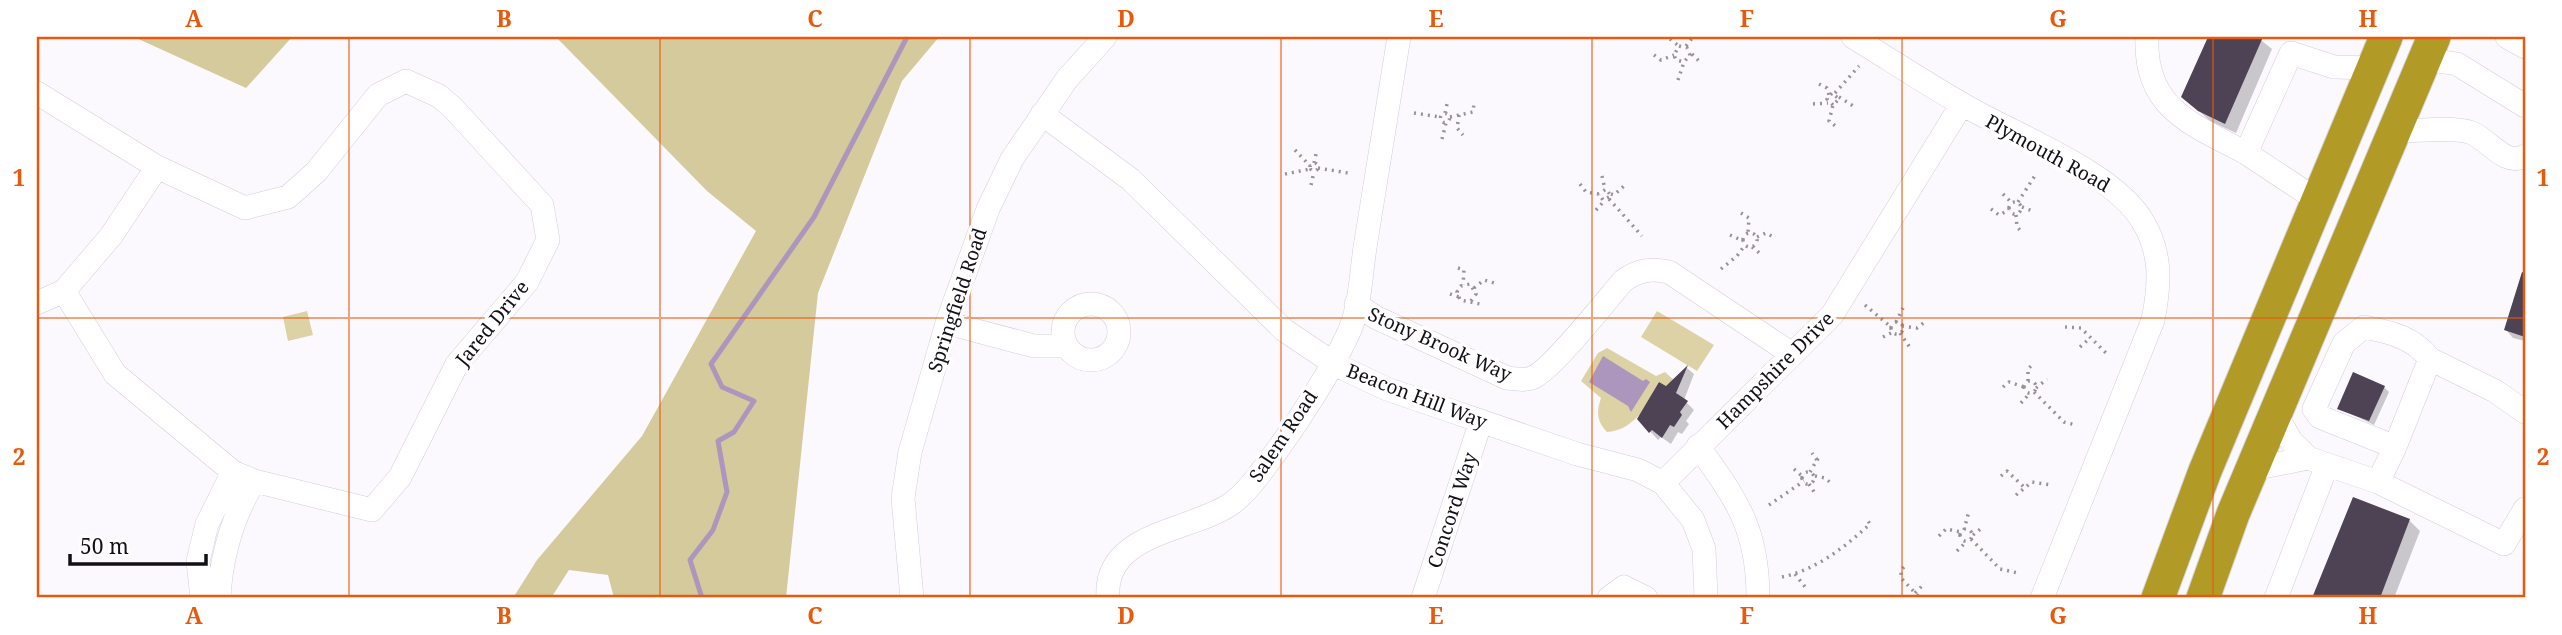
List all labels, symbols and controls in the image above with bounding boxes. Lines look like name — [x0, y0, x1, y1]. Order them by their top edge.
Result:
text: A — [185, 2, 203, 34]
text: B — [496, 2, 512, 34]
text: C — [807, 2, 823, 34]
text: D — [1117, 2, 1135, 34]
text: E — [1428, 2, 1444, 34]
text: F — [1740, 2, 1754, 34]
text: G — [2049, 2, 2067, 34]
text: H — [2359, 2, 2378, 34]
street label: Plymouth Road — [1981, 108, 2115, 198]
text: 1 — [13, 161, 26, 193]
text: 1 — [2537, 161, 2550, 193]
street label: Springfield Road — [921, 224, 993, 376]
street label: Jared Drive — [449, 275, 535, 372]
street label: Stony Brook Way — [1364, 301, 1516, 387]
street label: Hampshire Drive — [1711, 306, 1839, 434]
street label: Beacon Hill Way — [1343, 357, 1491, 435]
street label: Salem Road — [1243, 385, 1324, 487]
text: 2 — [13, 440, 26, 472]
text: 2 — [2537, 440, 2550, 472]
street label: Concord Way — [1421, 448, 1483, 571]
scale bar — [70, 523, 206, 567]
text: 50 m — [80, 532, 129, 560]
text: A — [185, 599, 203, 631]
text: B — [496, 599, 512, 631]
text: C — [807, 599, 823, 631]
text: D — [1117, 599, 1135, 631]
text: E — [1428, 599, 1444, 631]
text: F — [1740, 599, 1754, 631]
text: G — [2049, 599, 2067, 631]
text: H — [2359, 599, 2378, 631]

